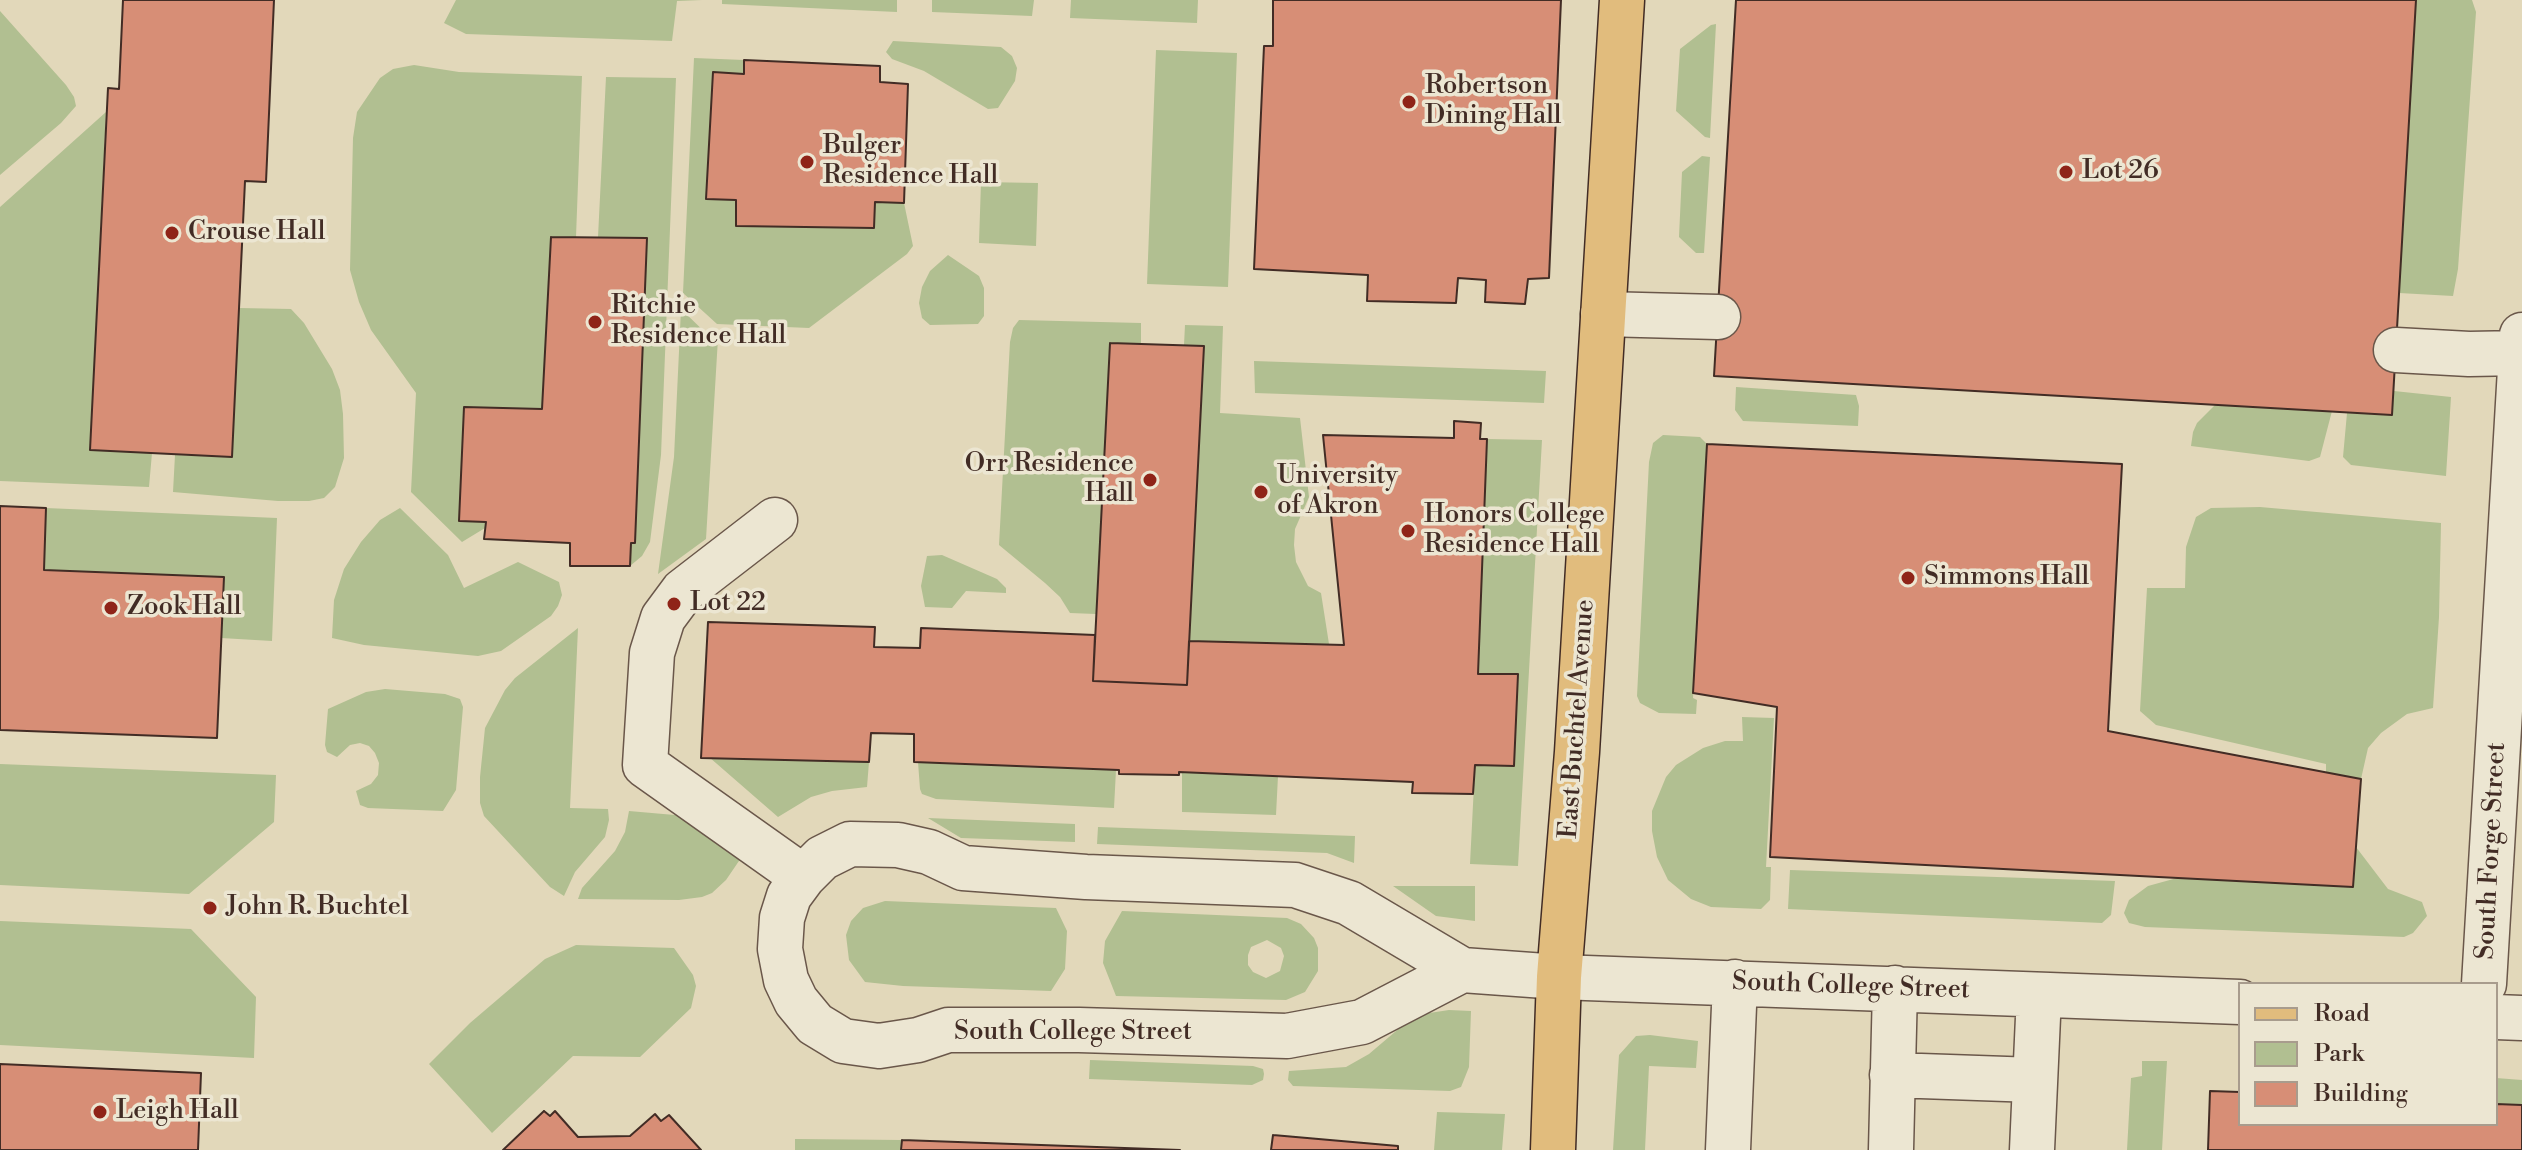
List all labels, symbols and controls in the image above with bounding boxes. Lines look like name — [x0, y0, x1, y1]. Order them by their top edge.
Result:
place label: Robertson Dining Hall — [1425, 71, 1562, 132]
marker: Robertson Dining Hall — [1400, 93, 1418, 111]
place label: Bulger Residence Hall — [823, 131, 998, 192]
marker: Bulger Residence Hall — [798, 153, 816, 171]
place label: Lot 26 — [2082, 156, 2159, 188]
marker: Lot 26 — [2057, 163, 2075, 181]
place label: Crouse Hall — [188, 217, 325, 249]
marker: Crouse Hall — [163, 224, 181, 242]
place label: Ritchie Residence Hall — [611, 291, 786, 352]
marker: Ritchie Residence Hall — [586, 313, 604, 331]
place label: Orr Residence Hall — [965, 449, 1134, 510]
place label: University of Akron — [1277, 461, 1398, 522]
marker: Orr Residence Hall — [1141, 471, 1159, 489]
marker: University of Akron — [1252, 483, 1270, 501]
place label: Honors College Residence Hall — [1424, 500, 1605, 562]
marker: Honors College Residence Hall — [1399, 522, 1417, 540]
place label: Simmons Hall — [1924, 562, 2089, 594]
marker: Simmons Hall — [1899, 569, 1917, 587]
place label: Lot 22 — [690, 588, 766, 620]
place label: Zook Hall — [127, 592, 241, 624]
marker: Lot 22 — [665, 595, 683, 613]
street label: East Buchtel Avenue — [1554, 598, 1602, 840]
marker: Zook Hall — [102, 599, 120, 617]
street label: South Forge Street — [2471, 741, 2513, 961]
place label: John R. Buchtel — [226, 892, 409, 924]
marker: John R. Buchtel — [201, 899, 219, 917]
street label: South College Street — [1732, 967, 1970, 1007]
legend — [2238, 982, 2498, 1126]
text: Road — [2314, 999, 2370, 1029]
street label: South College Street — [954, 1017, 1192, 1049]
text: Park — [2314, 1039, 2364, 1069]
text: Building — [2314, 1079, 2408, 1109]
place label: Leigh Hall — [116, 1096, 239, 1128]
marker: Leigh Hall — [91, 1103, 109, 1121]

